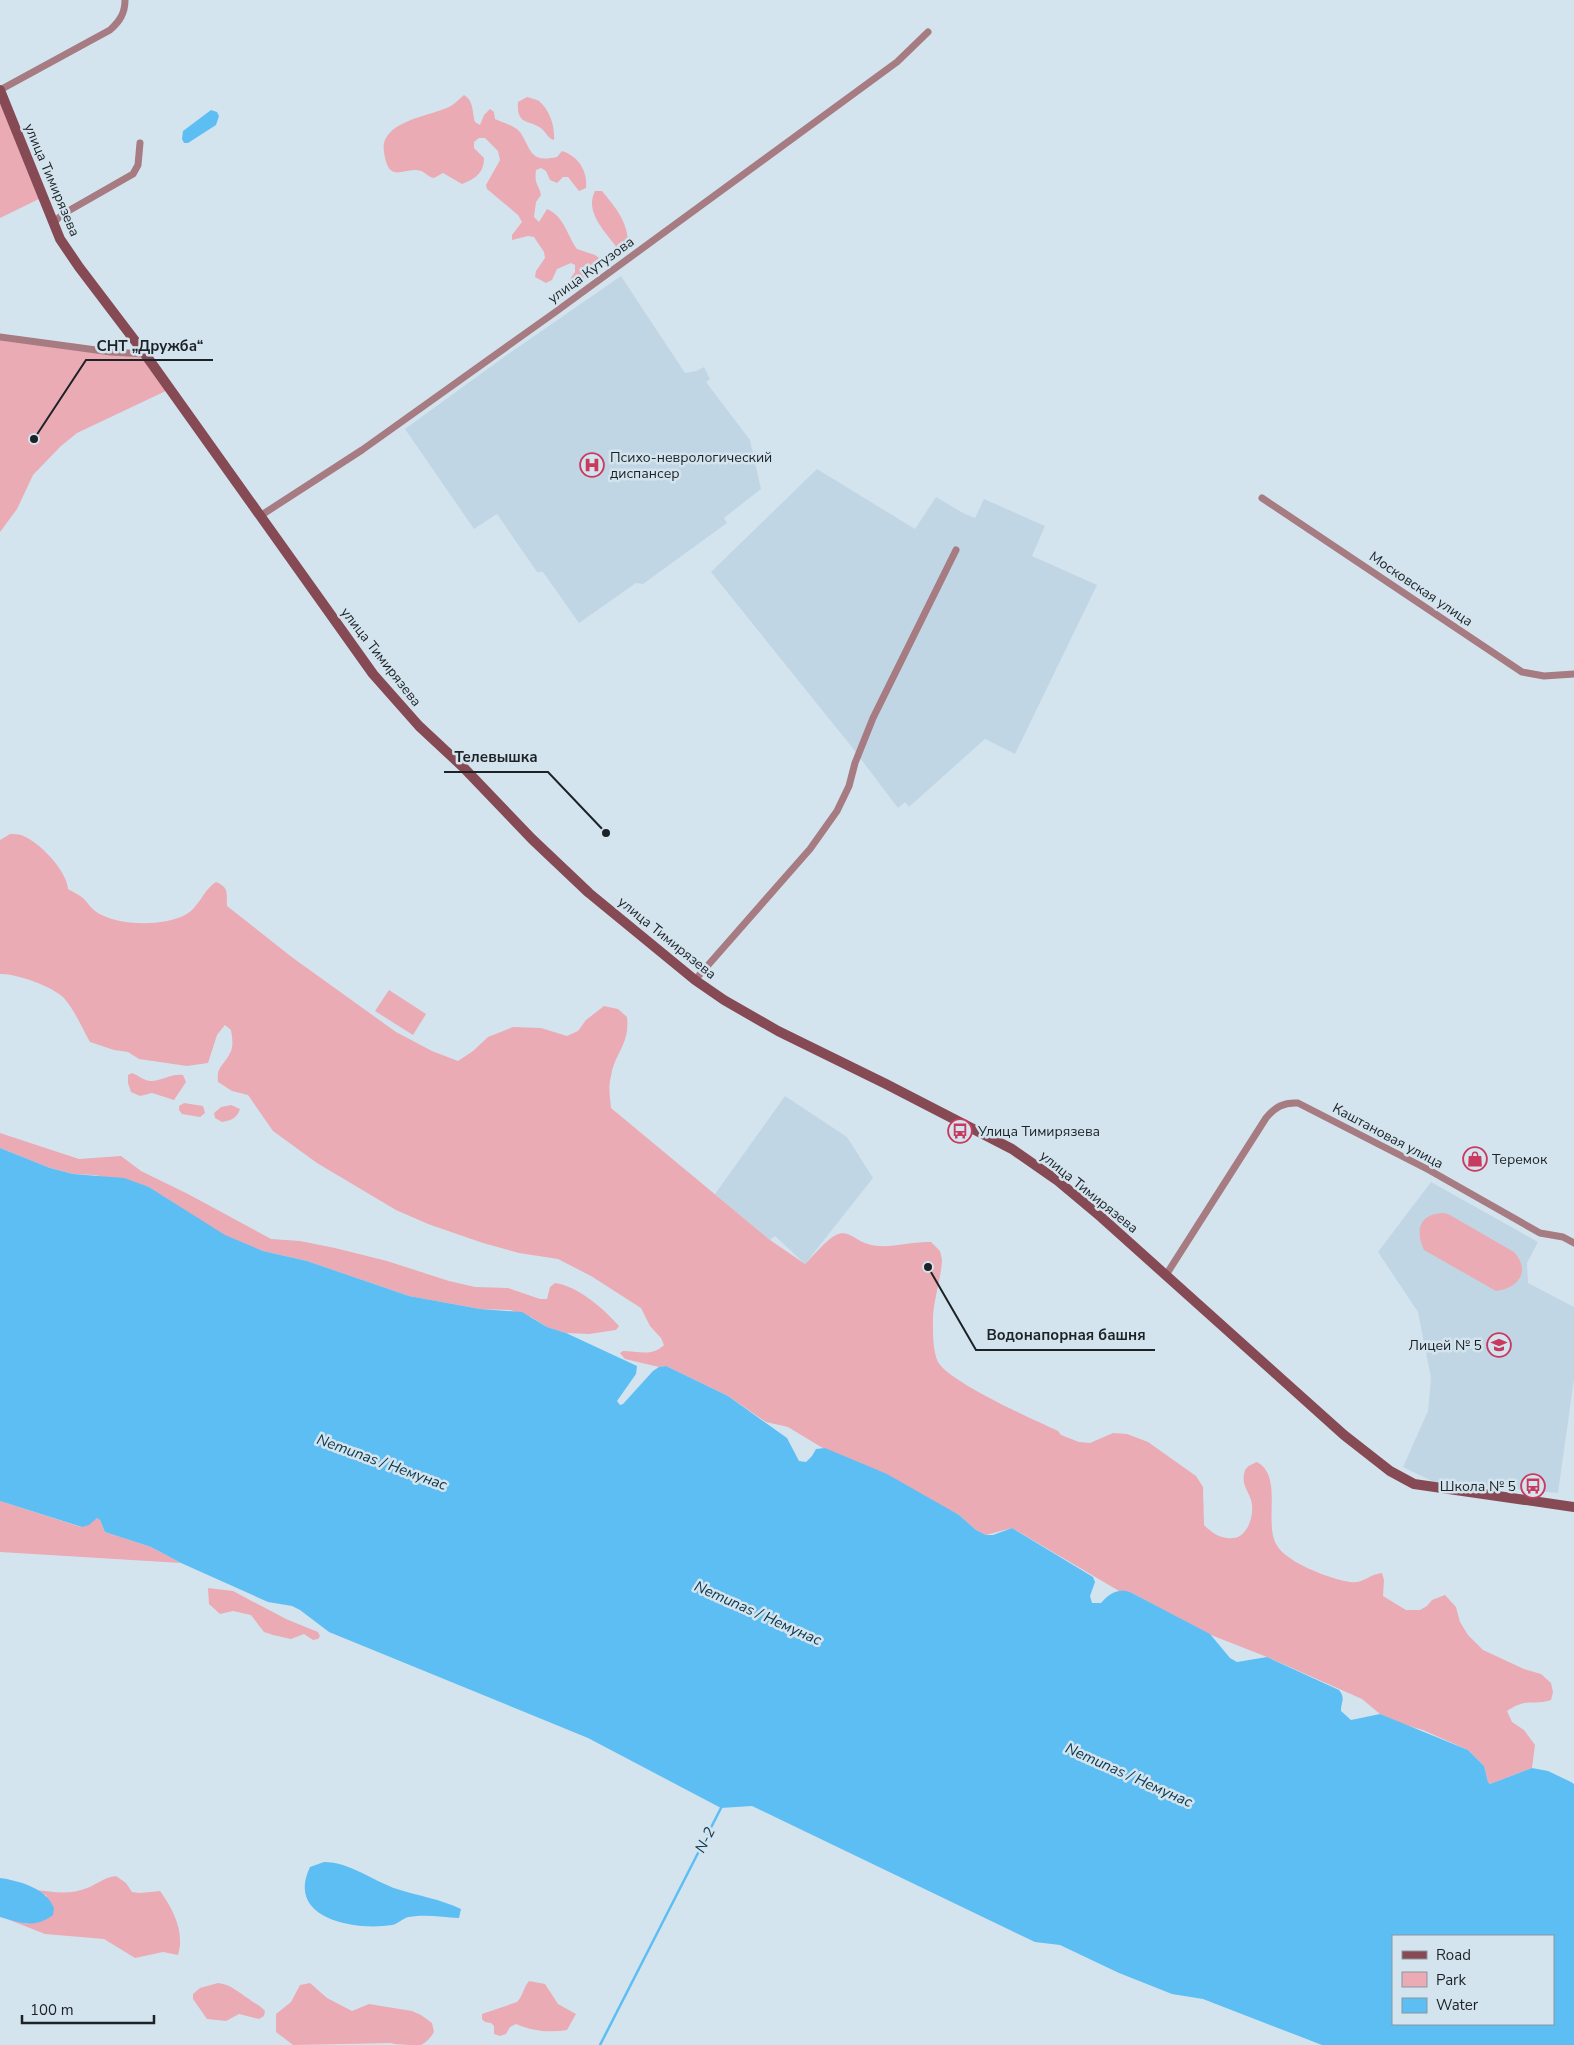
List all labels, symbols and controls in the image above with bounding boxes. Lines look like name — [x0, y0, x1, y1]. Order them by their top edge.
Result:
street label: улица Тимирязева — [20, 121, 84, 239]
street label: улица Кутузова — [544, 232, 638, 308]
callout: СНТ „Дружба“ — [86, 330, 213, 360]
text: СНТ „Дружба“ — [97, 336, 204, 356]
place label: Психо-неврологический диспансер — [610, 448, 772, 483]
hospital icon: Психо-неврологический диспансер — [579, 452, 605, 478]
street label: Московская улица — [1365, 547, 1477, 631]
street label: улица Тимирязева — [336, 603, 426, 711]
callout: Телевышка — [444, 742, 548, 772]
text: Телевышка — [454, 747, 538, 767]
street label: улица Тимирязева — [614, 892, 720, 984]
street label: Каштановая улица — [1329, 1099, 1447, 1173]
bus stop icon: Улица Тимирязева — [947, 1118, 973, 1144]
place label: Улица Тимирязева — [977, 1122, 1100, 1141]
street label: улица Тимирязева — [1036, 1146, 1142, 1238]
shop icon: Теремок — [1462, 1146, 1488, 1172]
place label: Теремок — [1492, 1150, 1548, 1169]
callout: Водонапорная башня — [976, 1320, 1155, 1350]
text: Водонапорная башня — [986, 1325, 1146, 1345]
school or university icon: Лицей № 5 — [1486, 1332, 1512, 1358]
place label: Лицей № 5 — [1409, 1336, 1482, 1355]
water label: Nemunas / Немунас — [314, 1429, 451, 1495]
bus stop icon: Школа № 5 — [1520, 1473, 1546, 1499]
place label: Школа № 5 — [1440, 1477, 1516, 1496]
water label: Nemunas / Немунас — [691, 1576, 826, 1650]
water label: Nemunas / Немунас — [1062, 1738, 1197, 1812]
water label: N-2 — [690, 1824, 720, 1856]
legend — [1392, 1935, 1554, 2025]
text: Road — [1436, 1945, 1471, 1965]
text: Park — [1436, 1970, 1466, 1990]
scale bar — [22, 1992, 155, 2024]
text: Water — [1436, 1995, 1479, 2015]
text: 100 m — [30, 2000, 74, 2020]

